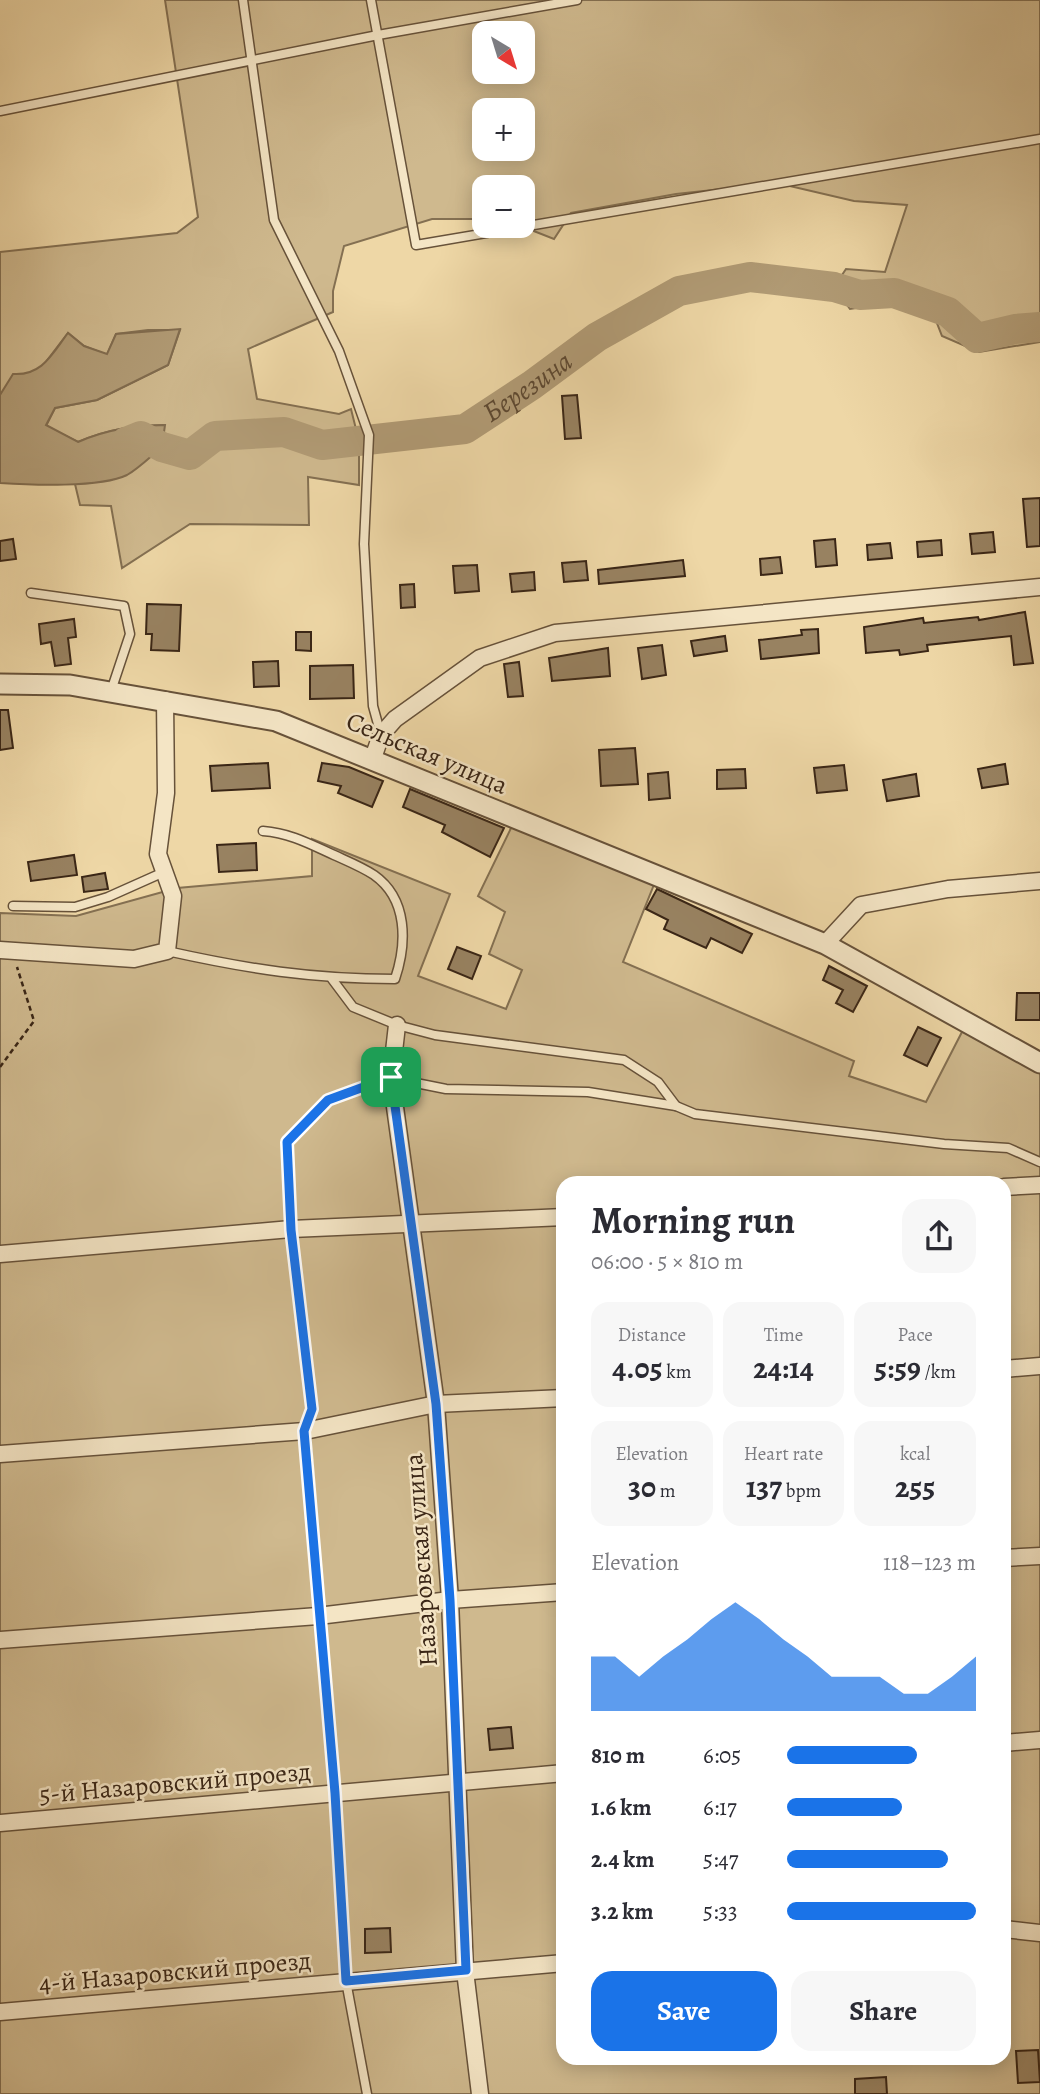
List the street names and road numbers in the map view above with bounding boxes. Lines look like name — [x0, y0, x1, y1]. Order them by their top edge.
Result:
street label: Сельская улица — [341, 703, 513, 803]
street label: Назаровская улица — [396, 1452, 446, 1668]
street label: 5-й Назаровский проезд — [38, 1754, 312, 1812]
street label: 4-й Назаровский проезд — [37, 1943, 313, 2001]

